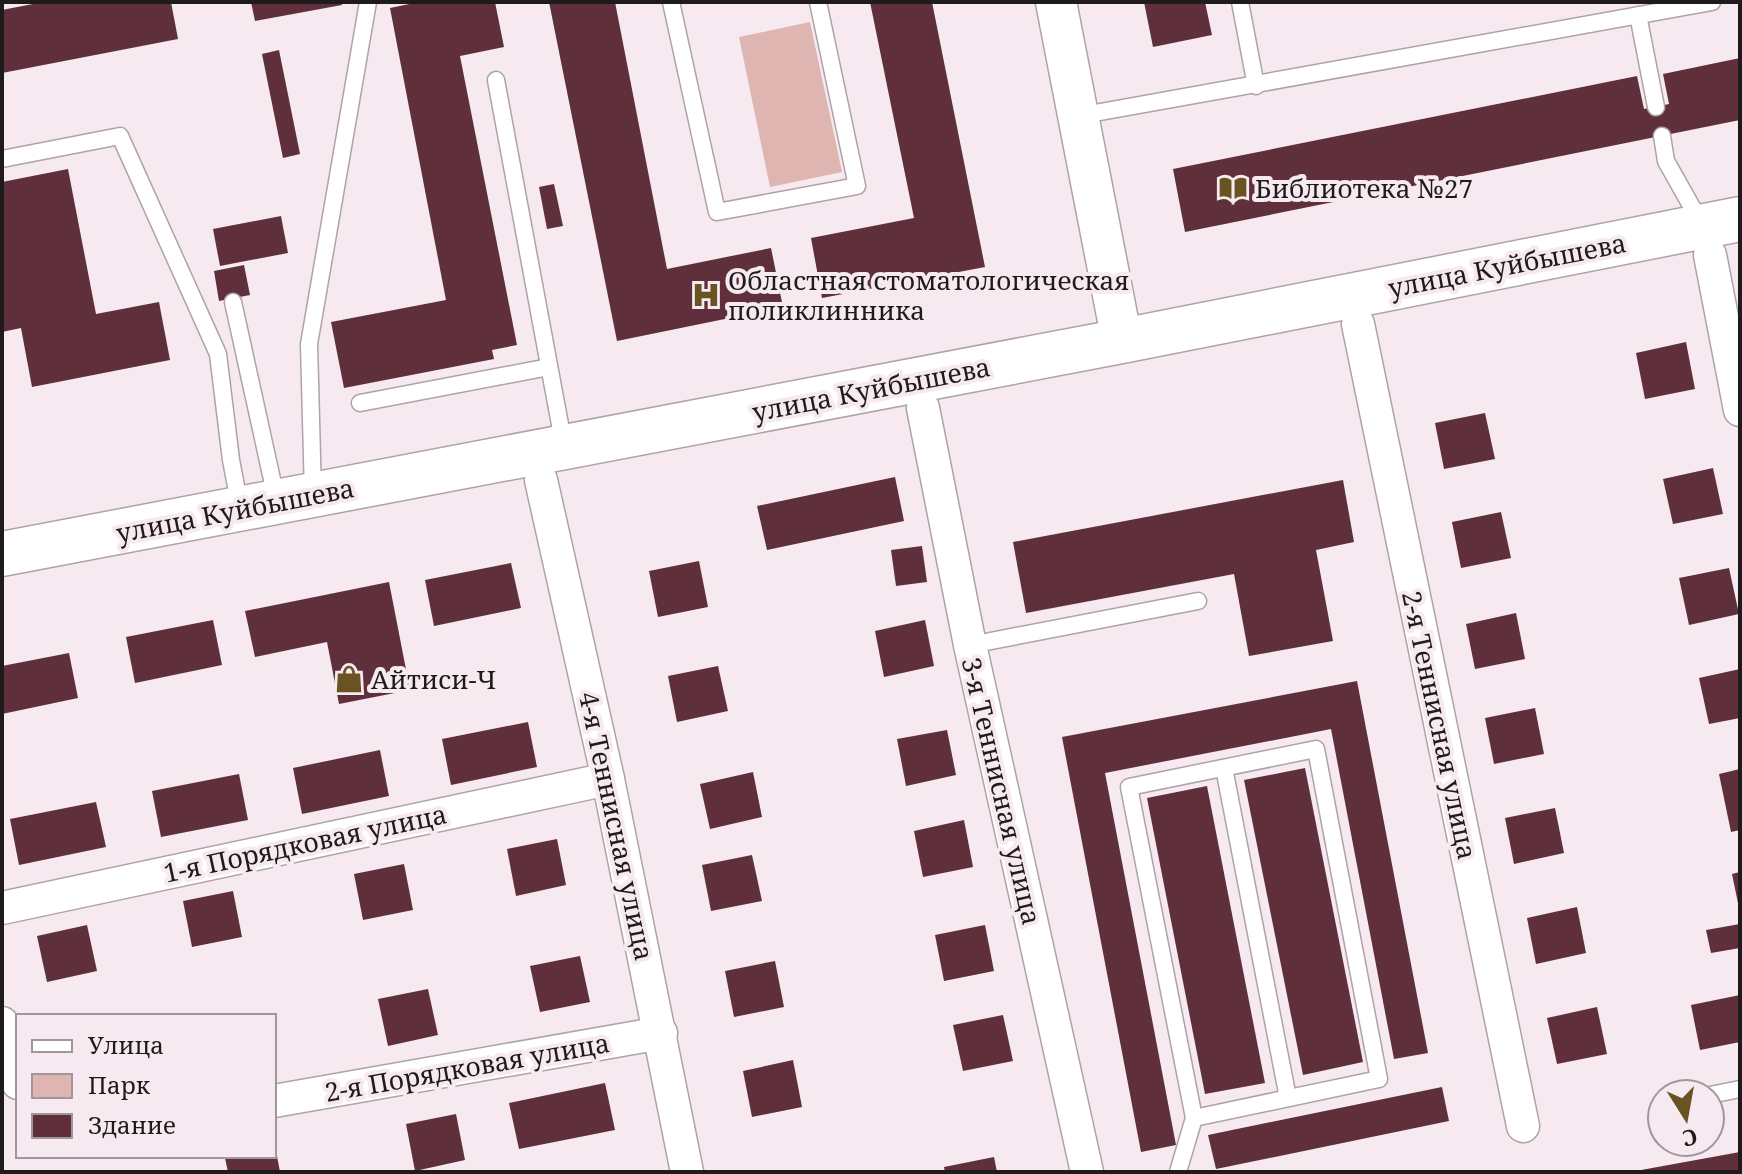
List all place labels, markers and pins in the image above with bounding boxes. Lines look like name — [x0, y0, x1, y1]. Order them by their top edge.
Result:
place label: Библиотека №27 — [1255, 170, 1473, 206]
library icon: Библиотека №27 — [1218, 173, 1248, 203]
place label: Областная стоматологическая поликлинника — [728, 262, 1129, 328]
hospital icon: Областная стоматологическая поликлинника — [691, 280, 721, 310]
place label: Айтиси-Ч — [371, 661, 496, 697]
shop icon: Айтиси-Ч — [334, 664, 364, 694]

